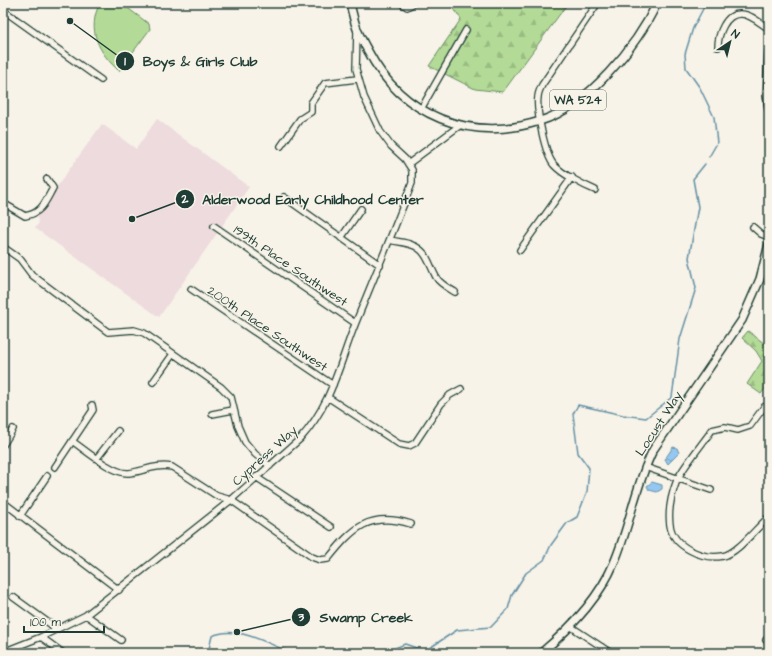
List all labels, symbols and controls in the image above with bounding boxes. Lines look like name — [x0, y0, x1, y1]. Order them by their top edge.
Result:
north arrow — [710, 22, 750, 62]
text: N — [728, 26, 743, 42]
callout: Boys & Girls Club — [115, 48, 265, 74]
text: Boys & Girls Club — [143, 52, 257, 72]
text: 1 — [124, 53, 126, 70]
road number: WA 524 — [550, 90, 606, 110]
callout: Alderwood Early Childhood Center — [175, 186, 432, 212]
text: Alderwood Early Childhood Center — [202, 190, 424, 210]
text: 2 — [181, 191, 189, 208]
street label: 199th Place Southwest — [230, 221, 352, 311]
street label: 200th Place Southwest — [204, 282, 332, 376]
street label: Locust Way — [631, 388, 687, 460]
street label: Cypress Way — [228, 422, 302, 491]
callout: Swamp Creek — [291, 604, 420, 630]
scale bar — [24, 608, 104, 634]
text: Swamp Creek — [318, 608, 413, 628]
text: 3 — [297, 609, 305, 626]
text: 100 m — [30, 614, 61, 631]

